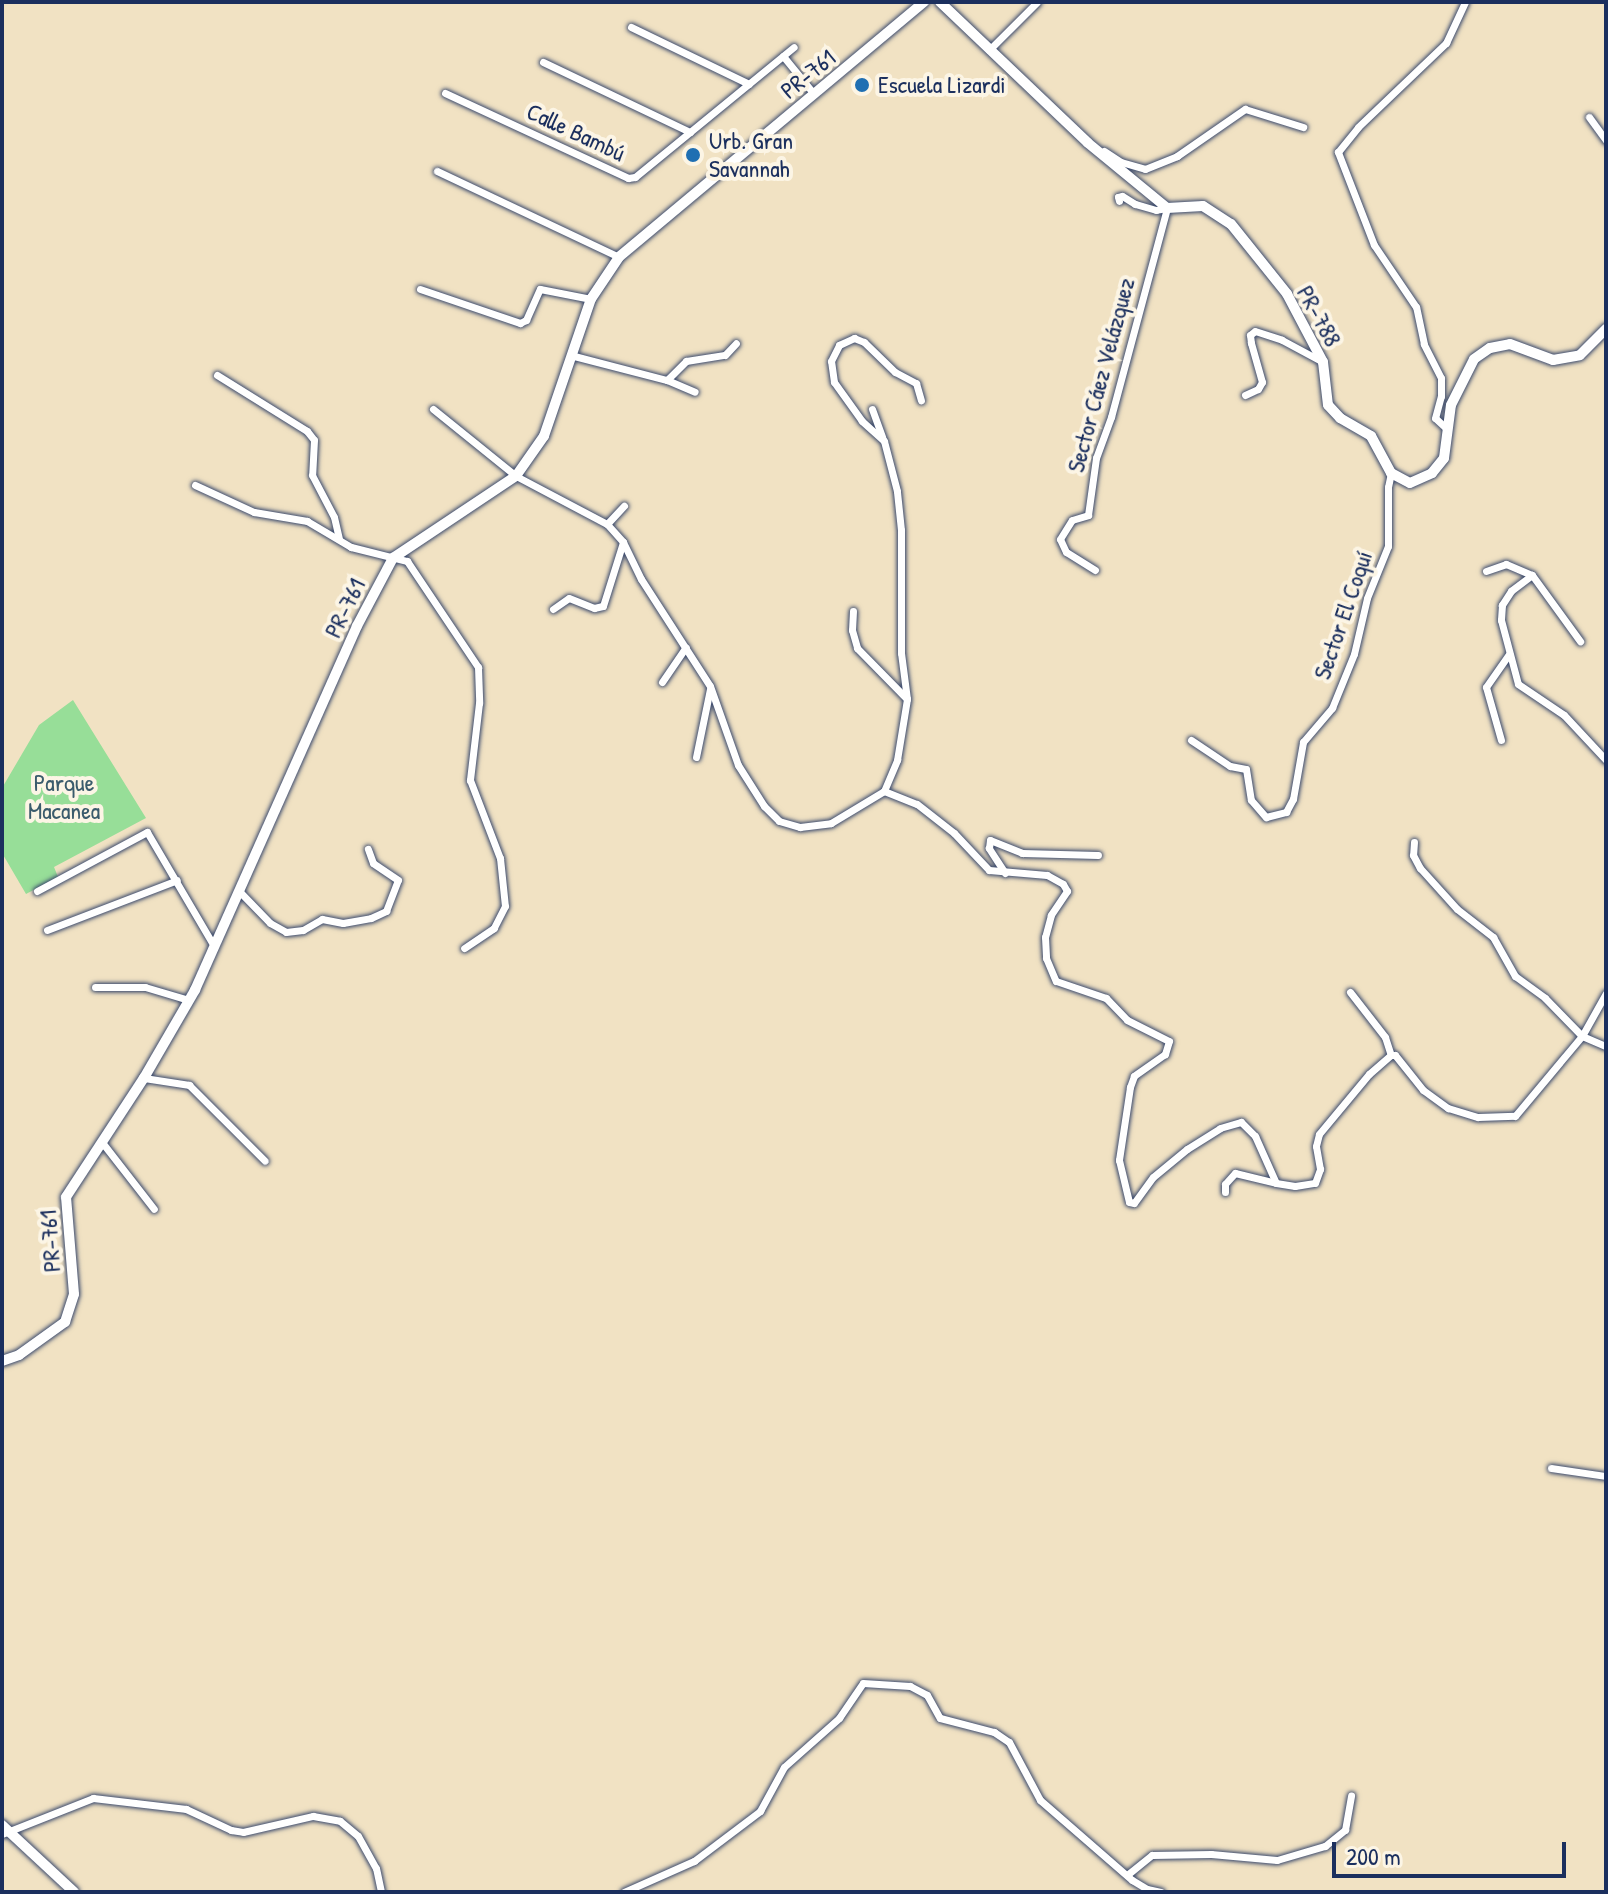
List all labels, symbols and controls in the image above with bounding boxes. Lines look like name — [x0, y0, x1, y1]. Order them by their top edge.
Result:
street label: PR-761 — [775, 43, 841, 105]
place label: Escuela Lizardi — [878, 71, 1006, 99]
marker: Escuela Lizardi — [853, 76, 871, 94]
street label: Calle Bambú — [522, 97, 630, 167]
place label: Urb. Gran Savannah — [709, 127, 793, 183]
marker: Urb. Gran Savannah — [684, 146, 702, 164]
street label: Sector Cáez Velázquez — [1061, 275, 1141, 475]
street label: PR-788 — [1291, 281, 1347, 351]
street label: Sector El Coquí — [1308, 547, 1378, 683]
street label: PR-761 — [318, 574, 372, 642]
park label: Parque Macanea — [28, 769, 100, 825]
street label: PR-761 — [33, 1209, 67, 1273]
scale bar — [1336, 1826, 1570, 1876]
text: 200 m — [1346, 1840, 1401, 1872]

